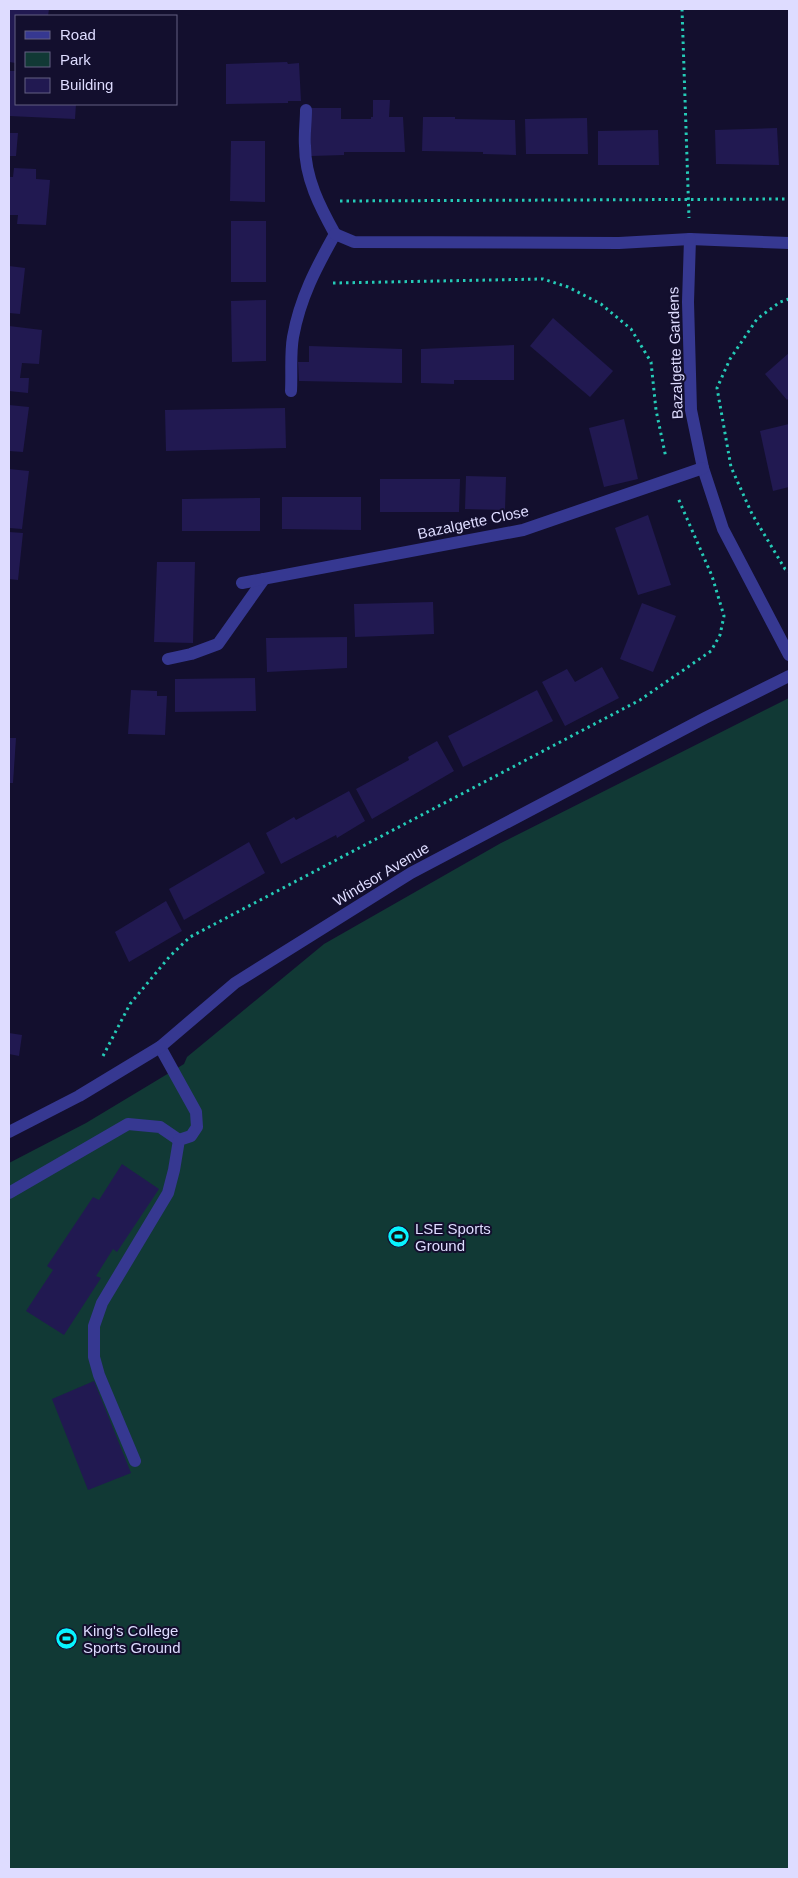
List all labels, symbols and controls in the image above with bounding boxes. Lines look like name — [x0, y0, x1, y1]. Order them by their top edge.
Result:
legend — [15, 15, 178, 105]
text: Road — [60, 26, 96, 43]
text: Park — [60, 51, 91, 68]
text: Building — [60, 76, 113, 93]
street label: Bazalgette Gardens — [664, 286, 686, 420]
street label: Bazalgette Close — [416, 502, 530, 542]
street label: Windsor Avenue — [330, 839, 432, 909]
place label: LSE Sports Ground — [415, 1220, 491, 1254]
sports icon: LSE Sports Ground — [387, 1225, 411, 1249]
place label: King's College Sports Ground — [83, 1622, 181, 1656]
sports icon: King's College Sports Ground — [55, 1627, 79, 1651]

